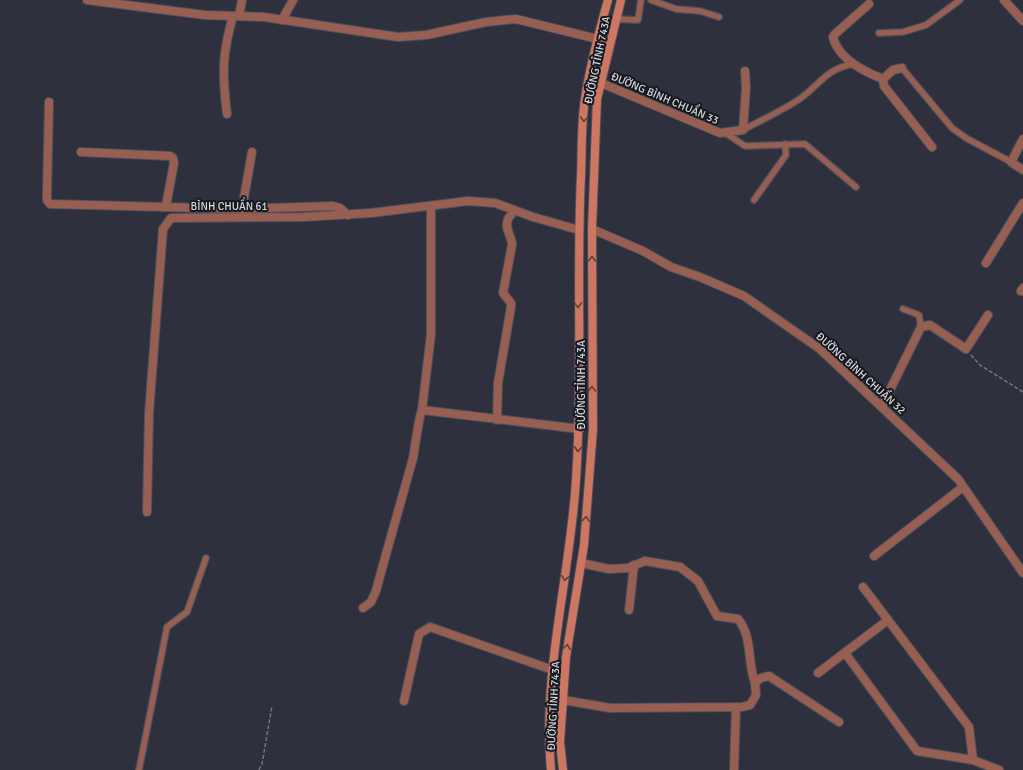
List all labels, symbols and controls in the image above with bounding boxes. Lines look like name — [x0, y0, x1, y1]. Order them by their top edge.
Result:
street label: ĐƯỜNG TỈNH 743A — [581, 15, 613, 105]
street label: ĐƯỜNG BÌNH CHUẨN 33 — [609, 67, 722, 127]
one-way arrow — [580, 116, 588, 122]
street label: BÌNH CHUẨN 61 — [191, 197, 268, 213]
one-way arrow — [588, 256, 596, 262]
one-way arrow — [574, 302, 582, 308]
street label: ĐƯỜNG BÌNH CHUẨN 32 — [813, 328, 910, 417]
street label: ĐƯỜNG TỈNH 743A — [574, 340, 588, 430]
one-way arrow — [588, 386, 596, 392]
one-way arrow — [574, 446, 583, 452]
one-way arrow — [582, 516, 591, 522]
one-way arrow — [561, 575, 570, 581]
one-way arrow — [562, 644, 571, 650]
street label: ĐƯỜNG TỈNH 743A — [544, 661, 562, 751]

